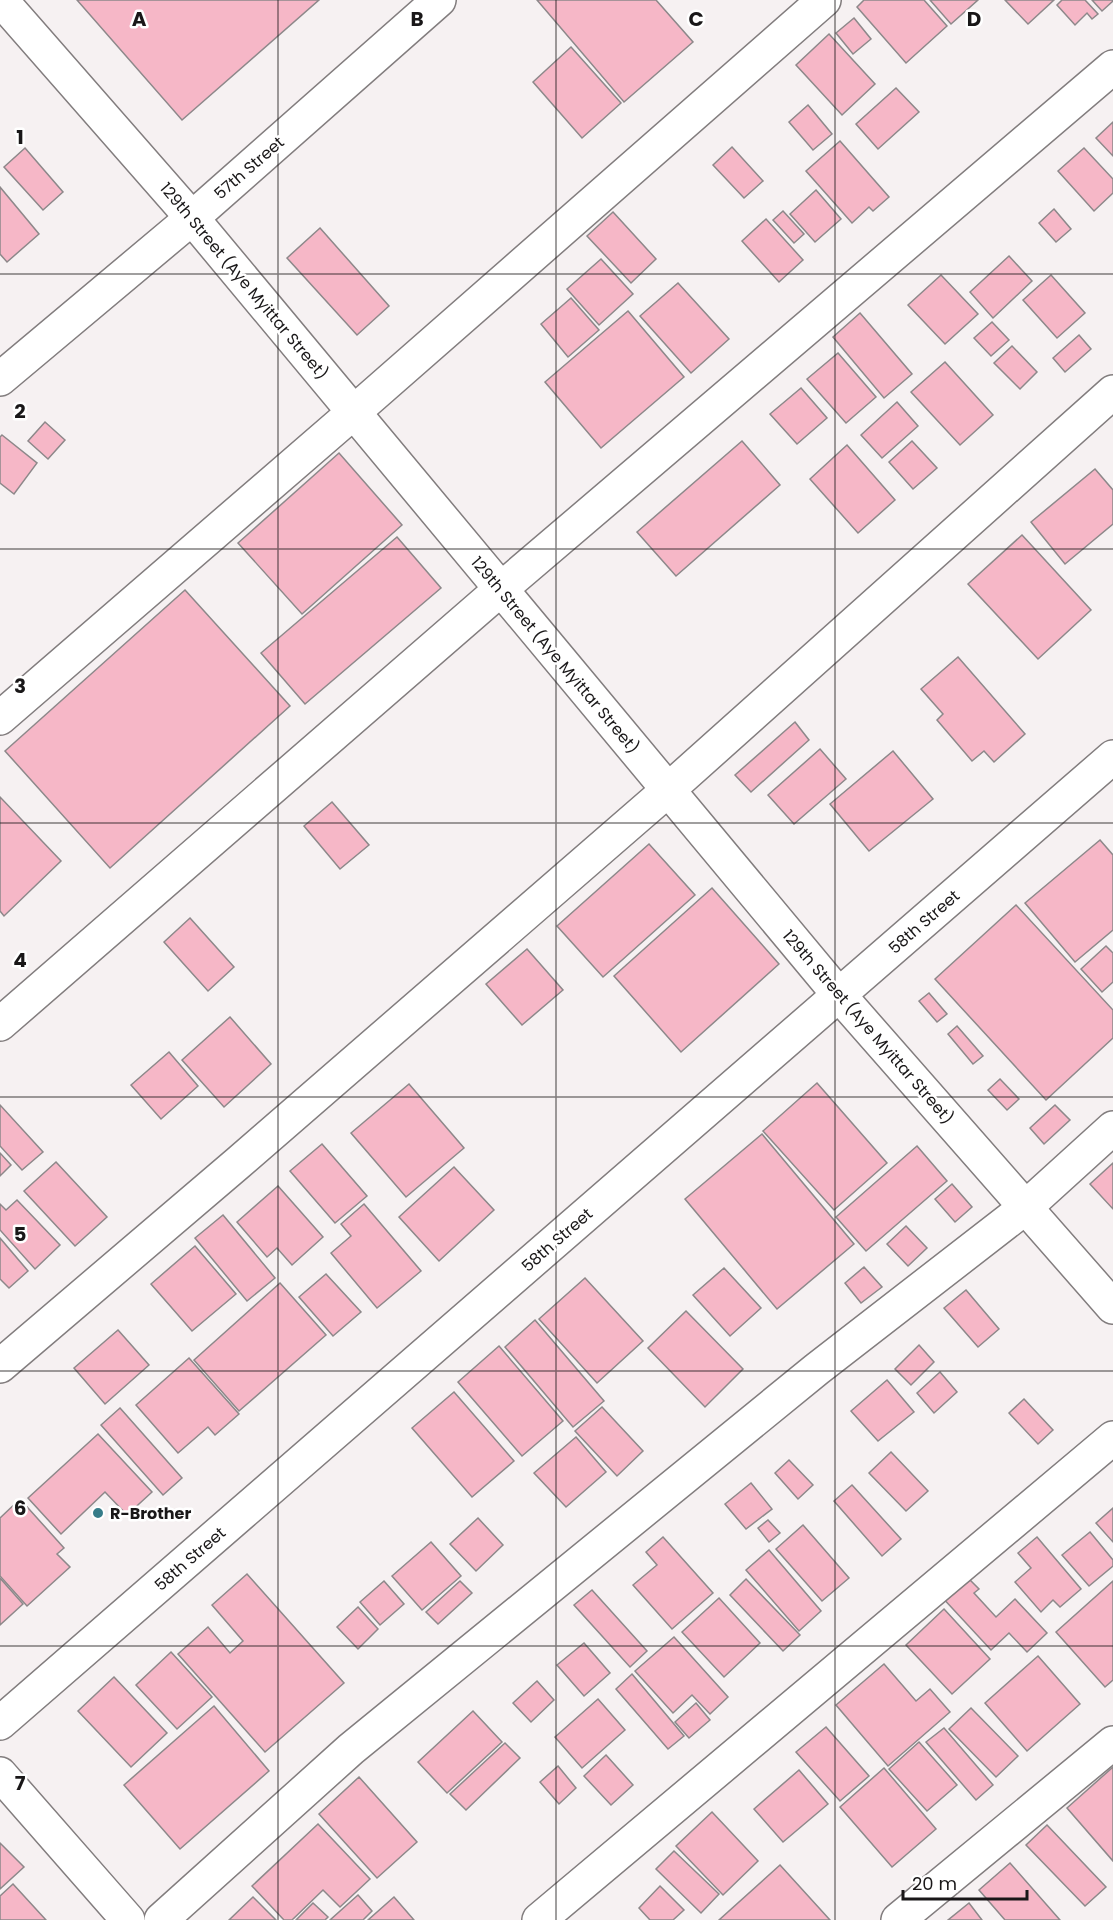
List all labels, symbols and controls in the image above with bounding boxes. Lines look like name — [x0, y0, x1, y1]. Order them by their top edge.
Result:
text: A — [132, 5, 147, 33]
text: B — [410, 5, 424, 33]
text: C — [688, 5, 704, 33]
text: D — [967, 5, 981, 33]
text: 1 — [16, 123, 24, 151]
street label: 57th Street — [209, 131, 289, 205]
street label: 129th Street (Aye Myittar Street) — [155, 178, 333, 384]
text: 2 — [14, 397, 26, 425]
street label: 129th Street (Aye Myittar Street) — [466, 552, 644, 758]
text: 3 — [14, 672, 26, 700]
street label: 58th Street — [883, 885, 965, 959]
street label: 129th Street (Aye Myittar Street) — [777, 925, 959, 1129]
text: 4 — [13, 946, 27, 974]
street label: 58th Street — [516, 1203, 598, 1277]
text: 5 — [14, 1220, 27, 1248]
text: 6 — [14, 1494, 26, 1522]
place label: R-Brother — [110, 1502, 191, 1525]
marker: R-Brother — [91, 1506, 105, 1520]
street label: 58th Street — [149, 1522, 231, 1596]
text: 7 — [15, 1769, 26, 1797]
scale bar — [903, 1863, 1028, 1901]
text: 20 m — [912, 1871, 957, 1896]

